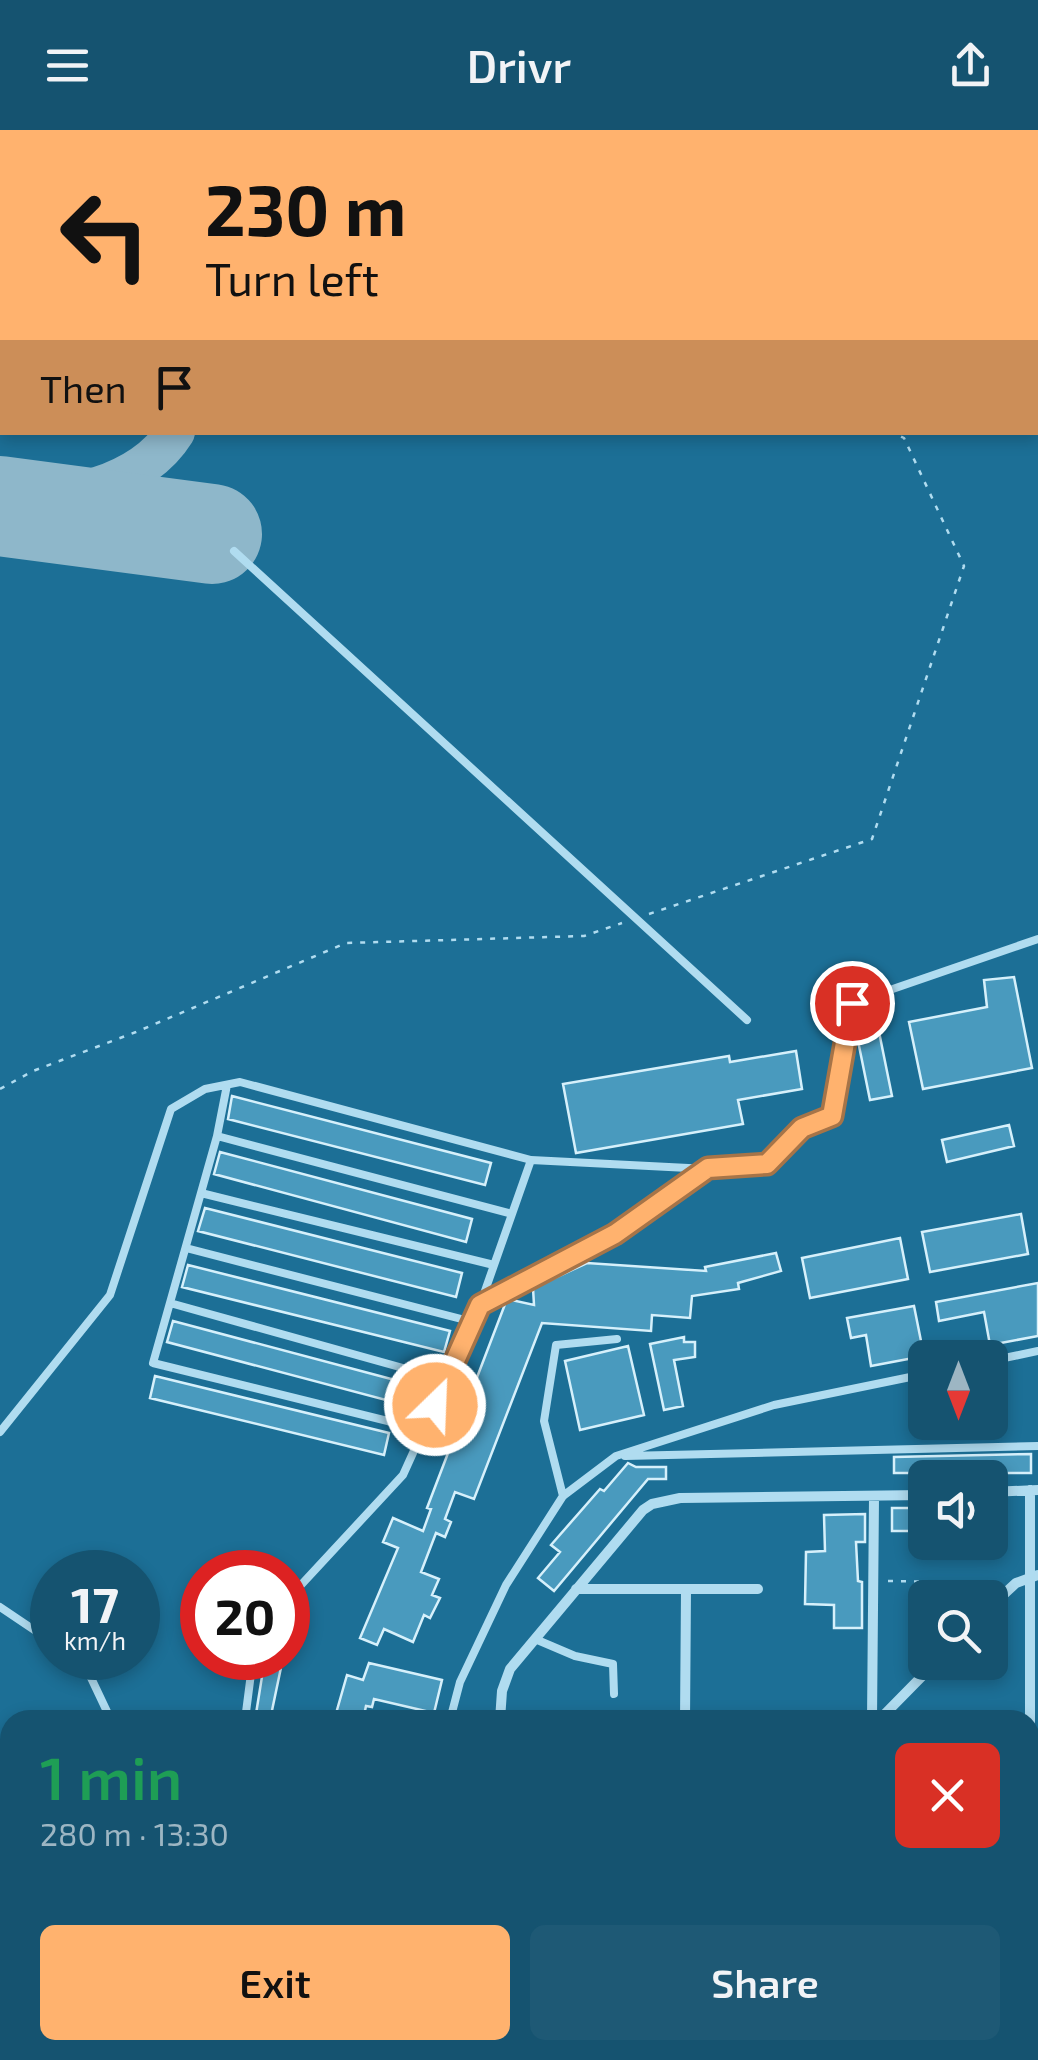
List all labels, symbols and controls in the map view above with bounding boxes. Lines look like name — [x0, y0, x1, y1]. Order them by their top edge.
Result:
icon: menu — [40, 38, 95, 93]
text: Drivr — [467, 38, 571, 92]
icon: share — [943, 38, 998, 93]
text: 230 m — [205, 166, 406, 250]
icon: left — [40, 170, 170, 300]
text: Turn left — [205, 251, 379, 305]
icon: arrive — [147, 360, 202, 415]
text: Then — [40, 365, 127, 411]
pin — [810, 961, 895, 1046]
icon: arrive — [825, 976, 880, 1031]
north arrow — [908, 1340, 1008, 1440]
map controls — [908, 1340, 1008, 1680]
position arrow — [383, 1353, 487, 1457]
button: sound — [908, 1460, 1008, 1560]
speed limit sign: 20 — [180, 1550, 310, 1680]
text: 17 — [71, 1573, 119, 1633]
button: search — [908, 1580, 1008, 1680]
text: km/h — [64, 1625, 126, 1655]
text: 1 min — [40, 1740, 182, 1812]
button: close — [895, 1743, 1000, 1848]
text: 280 m · 13:30 — [40, 1814, 229, 1852]
button: Exit — [40, 1925, 510, 2040]
button: Share — [530, 1925, 1000, 2040]

